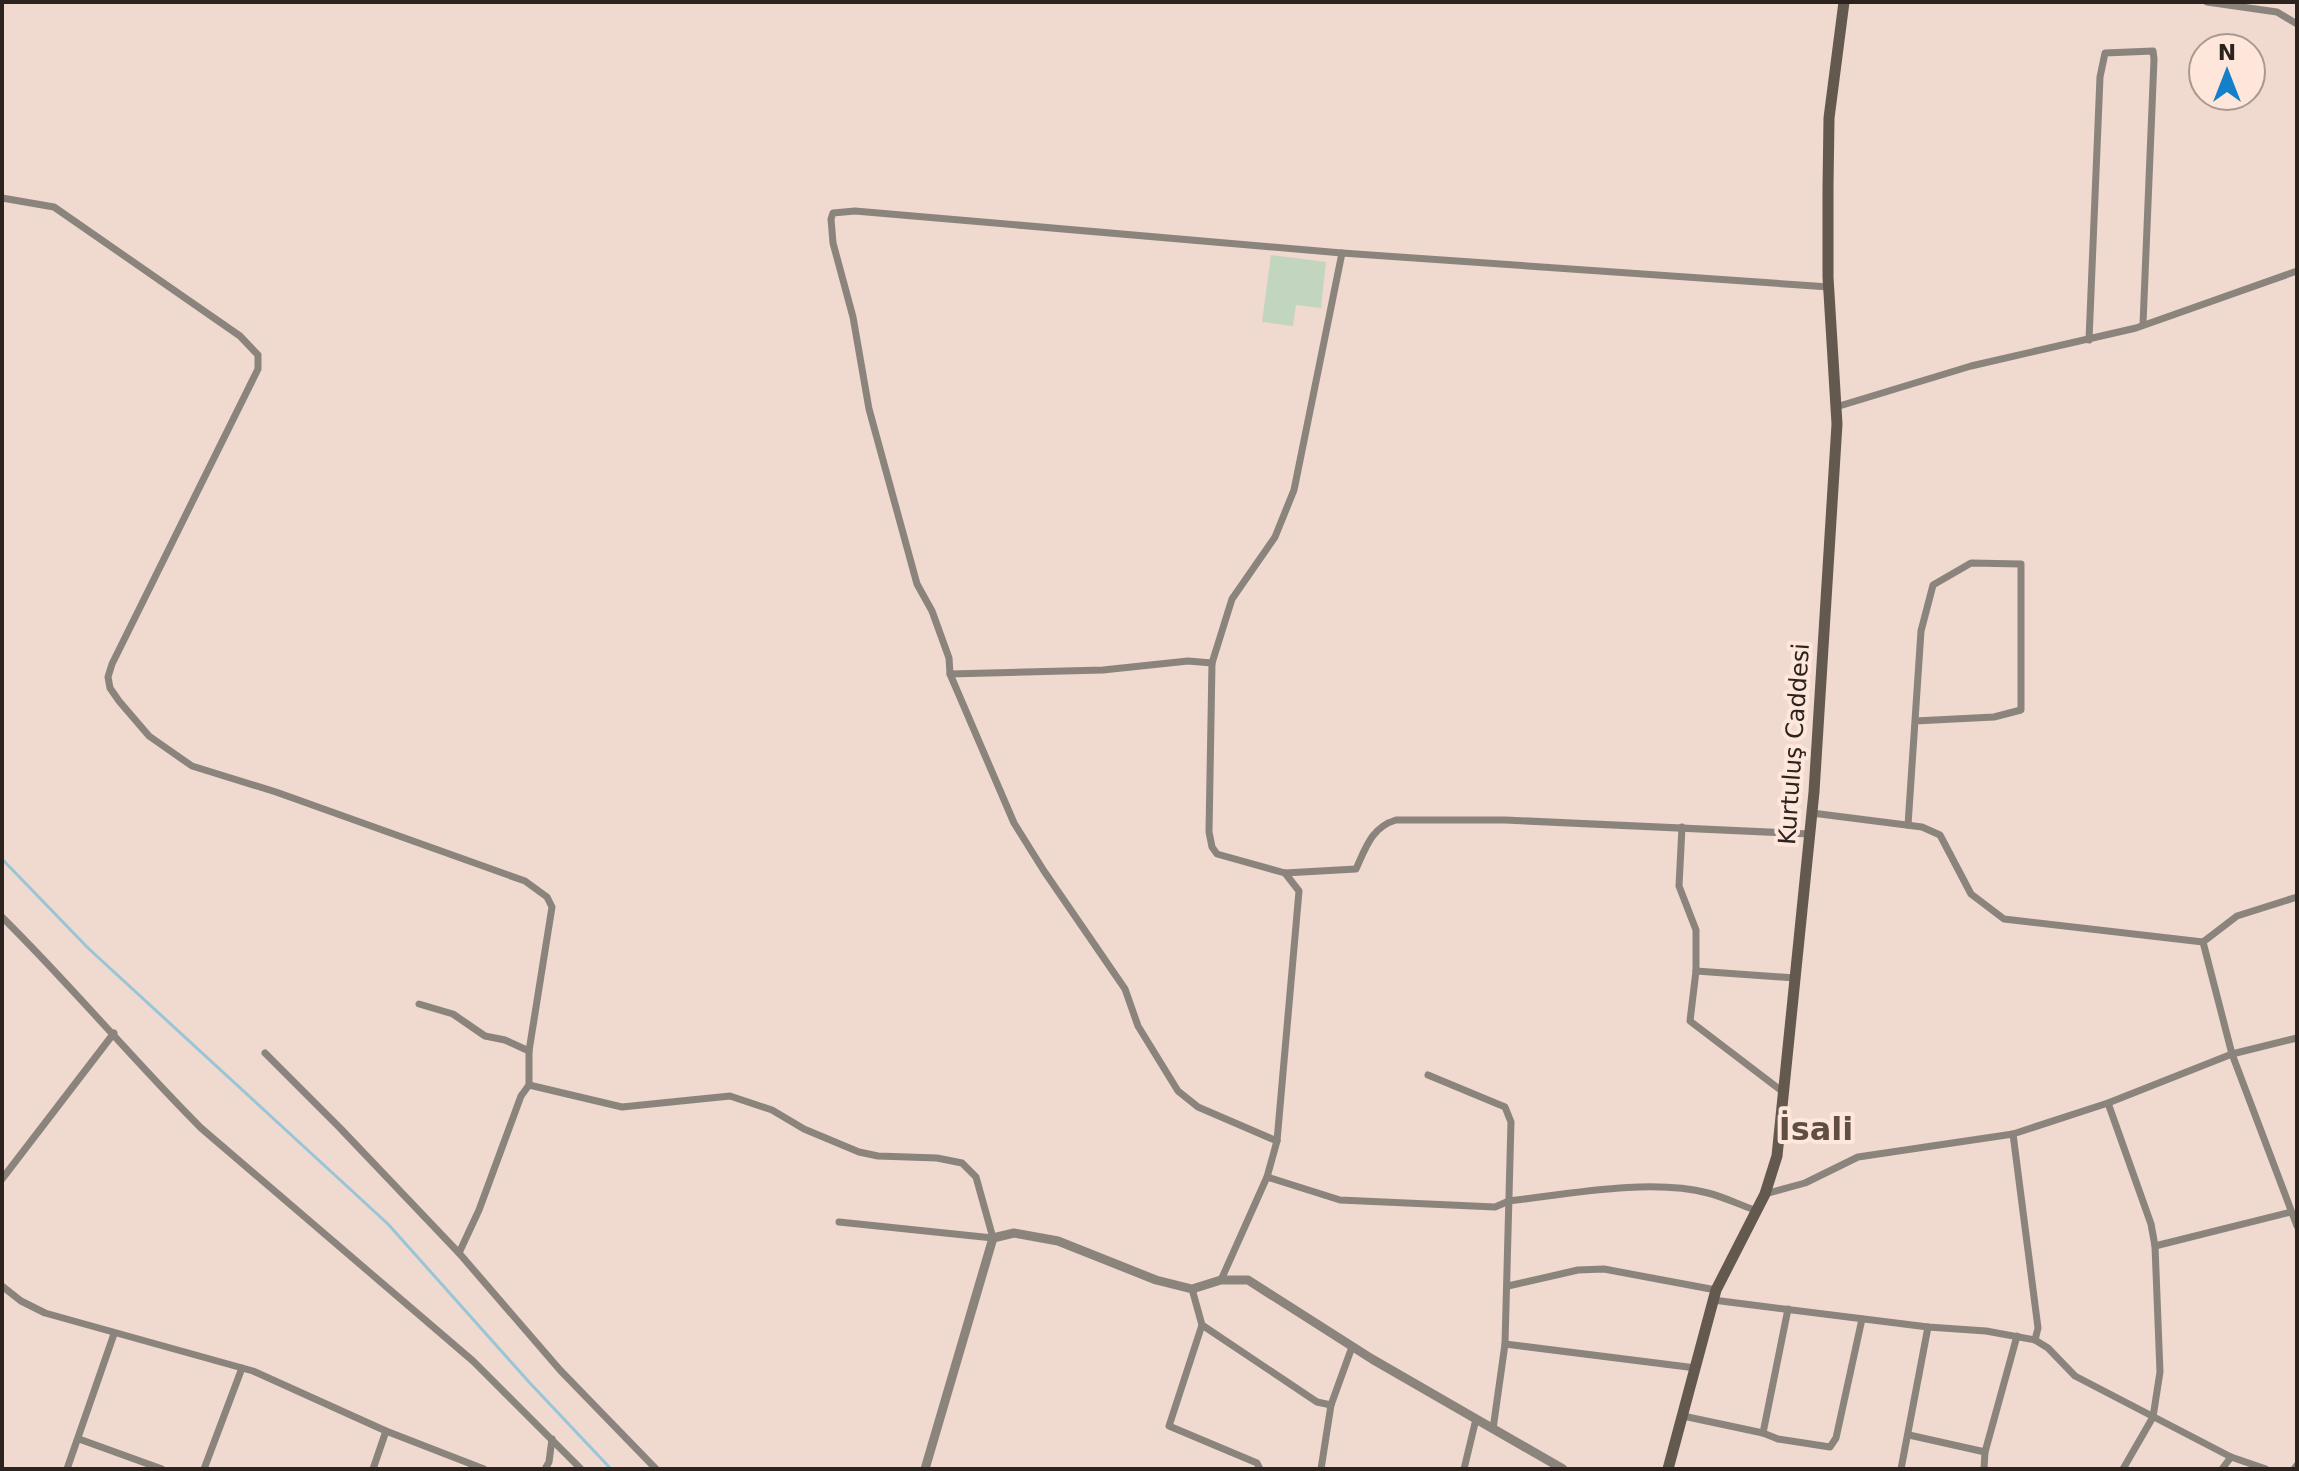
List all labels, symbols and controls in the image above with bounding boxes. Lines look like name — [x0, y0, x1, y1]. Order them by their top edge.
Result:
north arrow — [2187, 32, 2267, 112]
text: N — [2218, 40, 2236, 65]
street label: Kurtuluş Caddesi — [1773, 642, 1815, 846]
district label: İsali — [1779, 1110, 1853, 1148]

